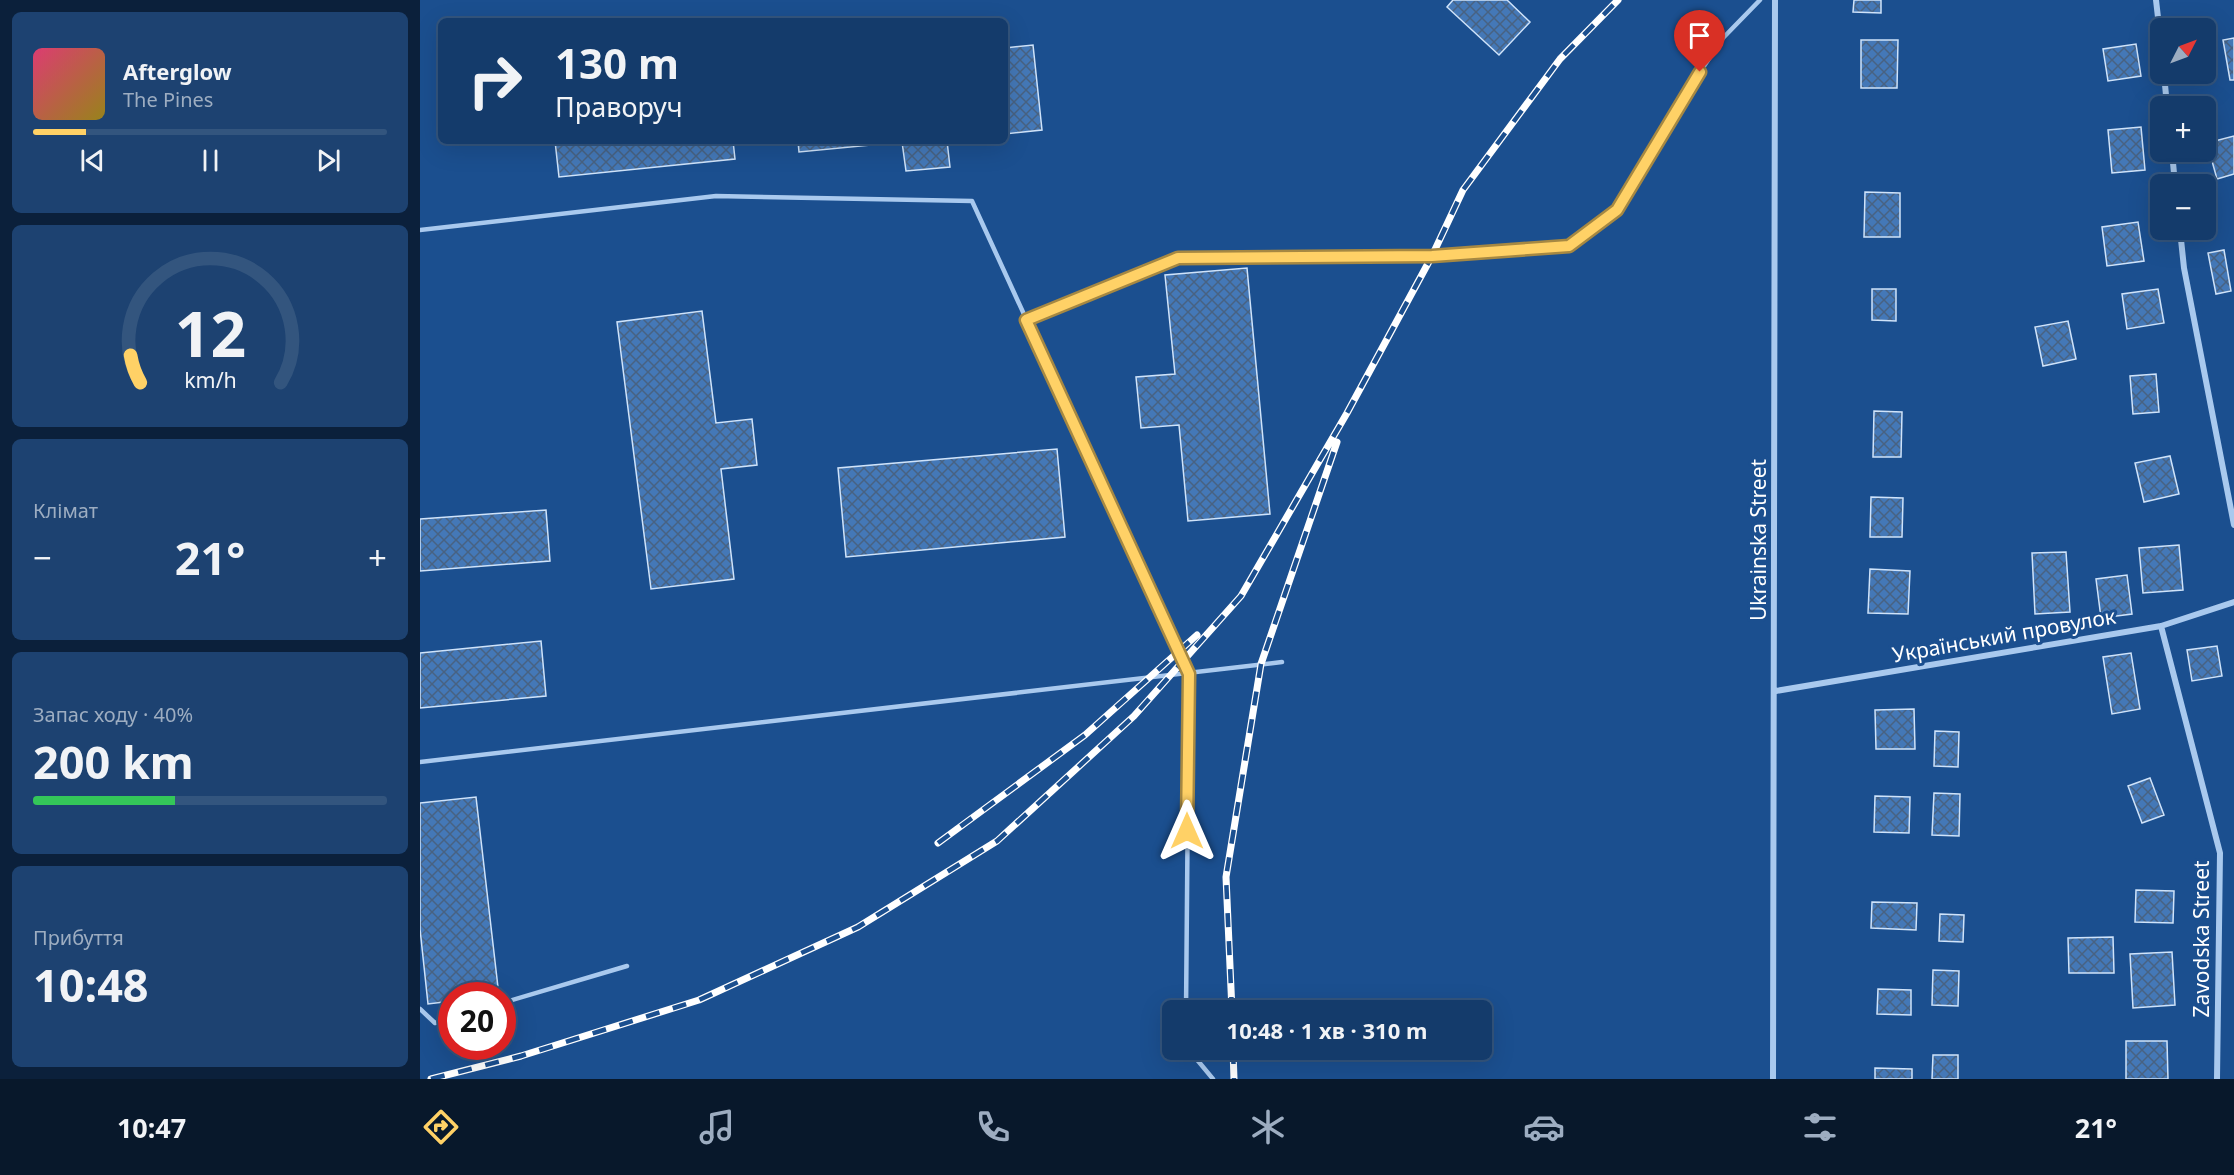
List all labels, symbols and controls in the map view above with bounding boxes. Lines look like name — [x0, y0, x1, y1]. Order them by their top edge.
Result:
pin — [1674, 10, 1725, 72]
north arrow — [2150, 18, 2216, 84]
map controls — [2150, 18, 2216, 240]
icon: arrive — [1683, 19, 1716, 52]
text: 130 m — [555, 34, 679, 91]
icon: right — [456, 42, 534, 120]
text: Afterglow — [123, 56, 232, 86]
text: The Pines — [123, 86, 213, 113]
text: Праворуч — [555, 88, 683, 125]
button: + — [2150, 96, 2216, 162]
icon: previous — [76, 144, 109, 177]
icon: pause — [194, 144, 227, 177]
icon: next — [312, 144, 345, 177]
button: − — [2150, 174, 2216, 240]
text: 12 — [174, 290, 246, 375]
text: km/h — [184, 366, 236, 395]
street label: Ukrainska Street — [1744, 459, 1772, 621]
text: Клімат — [33, 497, 98, 524]
text: 21° — [175, 527, 245, 588]
text: − — [33, 535, 52, 580]
text: + — [368, 535, 387, 580]
street label: Український провулок — [1890, 602, 2118, 668]
text: Запас ходу · 40% — [33, 701, 193, 728]
text: 200 km — [33, 731, 194, 792]
position arrow — [1155, 799, 1219, 863]
street label: Zavodska Street — [2187, 860, 2215, 1018]
text: Прибуття — [33, 924, 124, 951]
text: 10:48 — [33, 954, 149, 1015]
speed limit sign: 20 — [438, 982, 516, 1060]
text: 10:48 · 1 хв · 310 m — [1227, 1015, 1427, 1045]
icon: directions — [420, 1106, 462, 1148]
icon: music — [696, 1106, 738, 1148]
icon: phone — [972, 1106, 1014, 1148]
icon: climate — [1247, 1106, 1289, 1148]
icon: car — [1523, 1106, 1565, 1148]
icon: filters — [1799, 1106, 1841, 1148]
text: 10:47 — [117, 1109, 186, 1146]
text: 21° — [2075, 1109, 2117, 1146]

